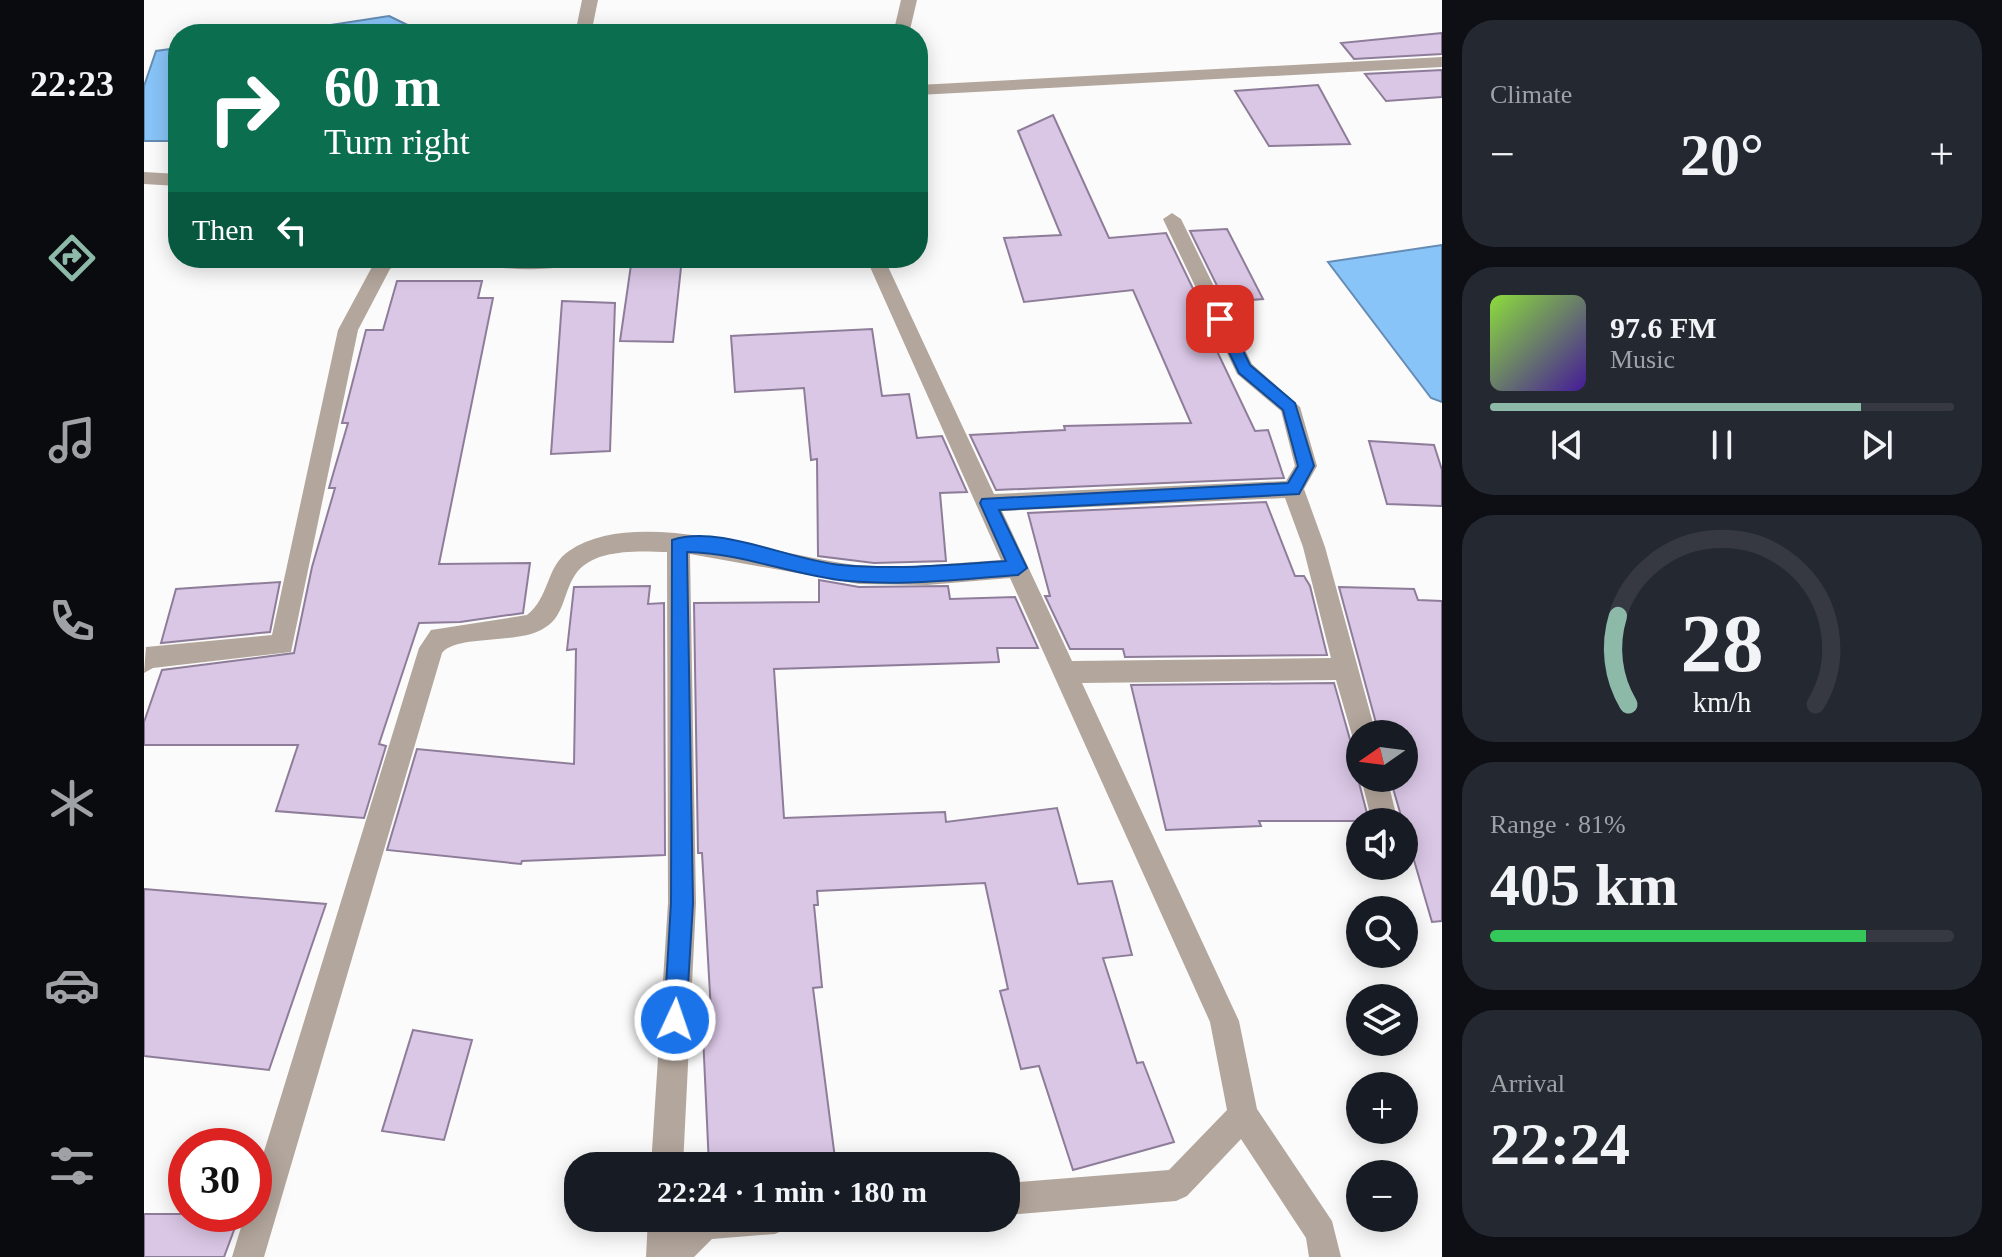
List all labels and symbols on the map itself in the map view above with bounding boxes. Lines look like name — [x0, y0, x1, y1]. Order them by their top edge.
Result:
pin — [1186, 285, 1254, 353]
north arrow — [1346, 720, 1418, 792]
position arrow — [633, 978, 717, 1062]
speed limit sign: 30 — [168, 1128, 272, 1232]

